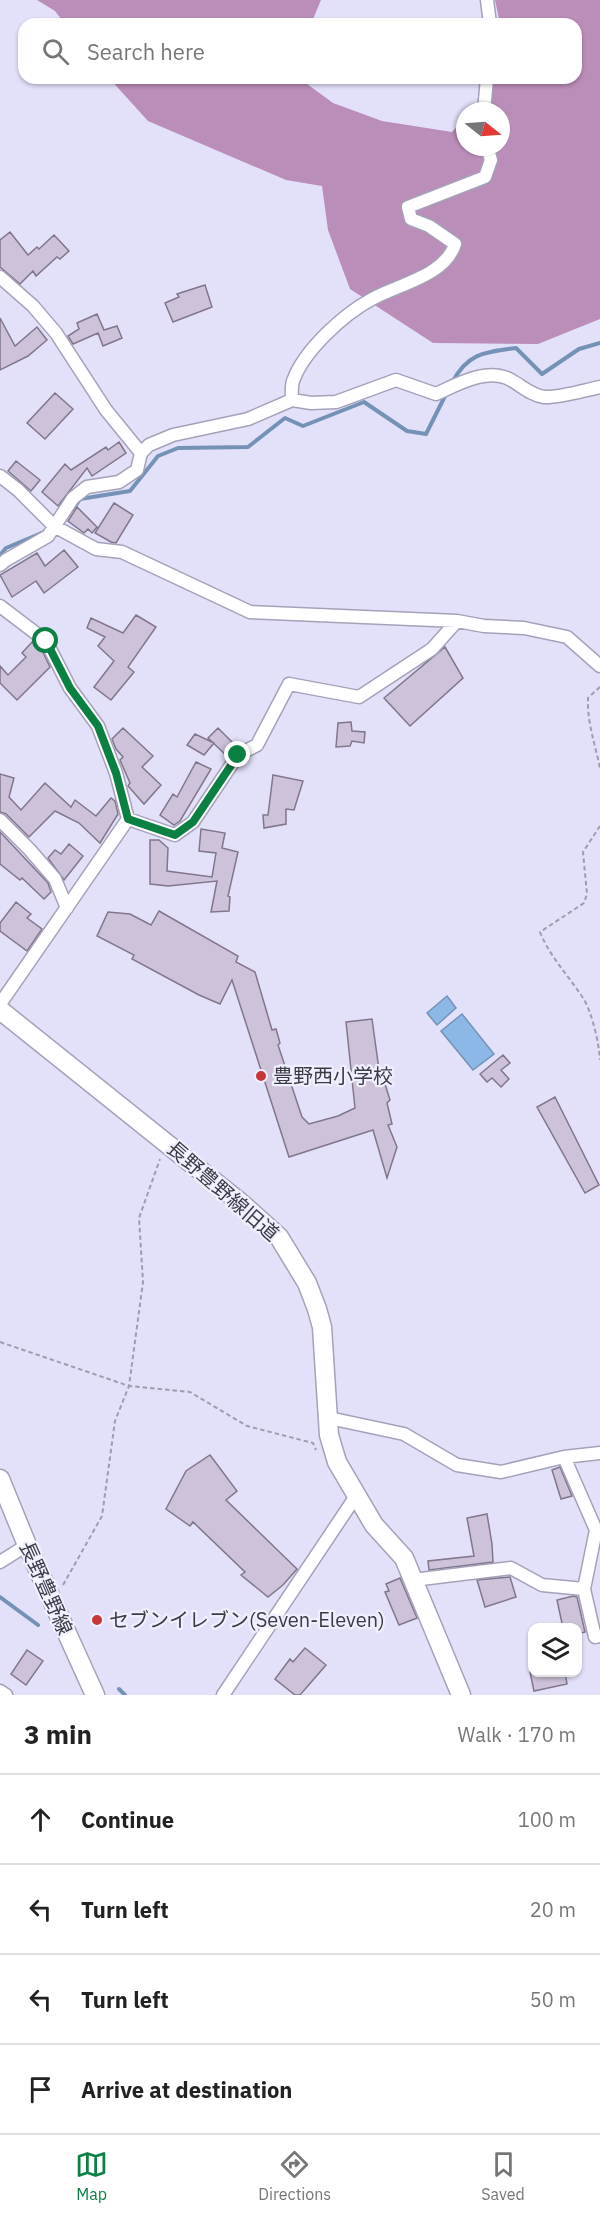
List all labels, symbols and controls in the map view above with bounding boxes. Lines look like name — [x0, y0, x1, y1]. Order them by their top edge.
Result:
search box — [18, 18, 582, 84]
icon: search — [39, 35, 72, 68]
text: Search here — [87, 37, 205, 66]
north arrow — [456, 102, 510, 156]
route start — [32, 627, 58, 653]
route end — [224, 741, 250, 767]
place label: 豊野西小学校 — [273, 1062, 393, 1089]
marker: 豊野西小学校 — [254, 1069, 268, 1083]
street label: 長野豊野線旧道 — [162, 1135, 285, 1247]
street label: 長野豊野線 — [14, 1537, 79, 1639]
place label: セブンイレブン(Seven-Eleven) — [109, 1606, 385, 1633]
marker: セブンイレブン(Seven-Eleven) — [90, 1613, 104, 1627]
map controls — [528, 1623, 582, 1677]
button: layers — [528, 1623, 582, 1677]
text: 3 min — [24, 1717, 92, 1751]
text: Walk · 170 m — [458, 1721, 576, 1748]
icon: ahead — [24, 1803, 57, 1836]
text: Continue — [81, 1805, 174, 1834]
text: 100 m — [518, 1806, 576, 1833]
icon: left — [24, 1893, 57, 1926]
text: Turn left — [81, 1895, 169, 1924]
text: 20 m — [530, 1896, 576, 1923]
icon: left — [24, 1983, 57, 2016]
text: Turn left — [81, 1985, 169, 2014]
text: 50 m — [530, 1986, 576, 2013]
icon: arrive — [24, 2073, 57, 2106]
text: Arrive at destination — [81, 2075, 292, 2104]
tab: Map — [75, 2148, 108, 2204]
tab: Directions — [258, 2148, 331, 2204]
tab: Saved — [481, 2148, 525, 2204]

